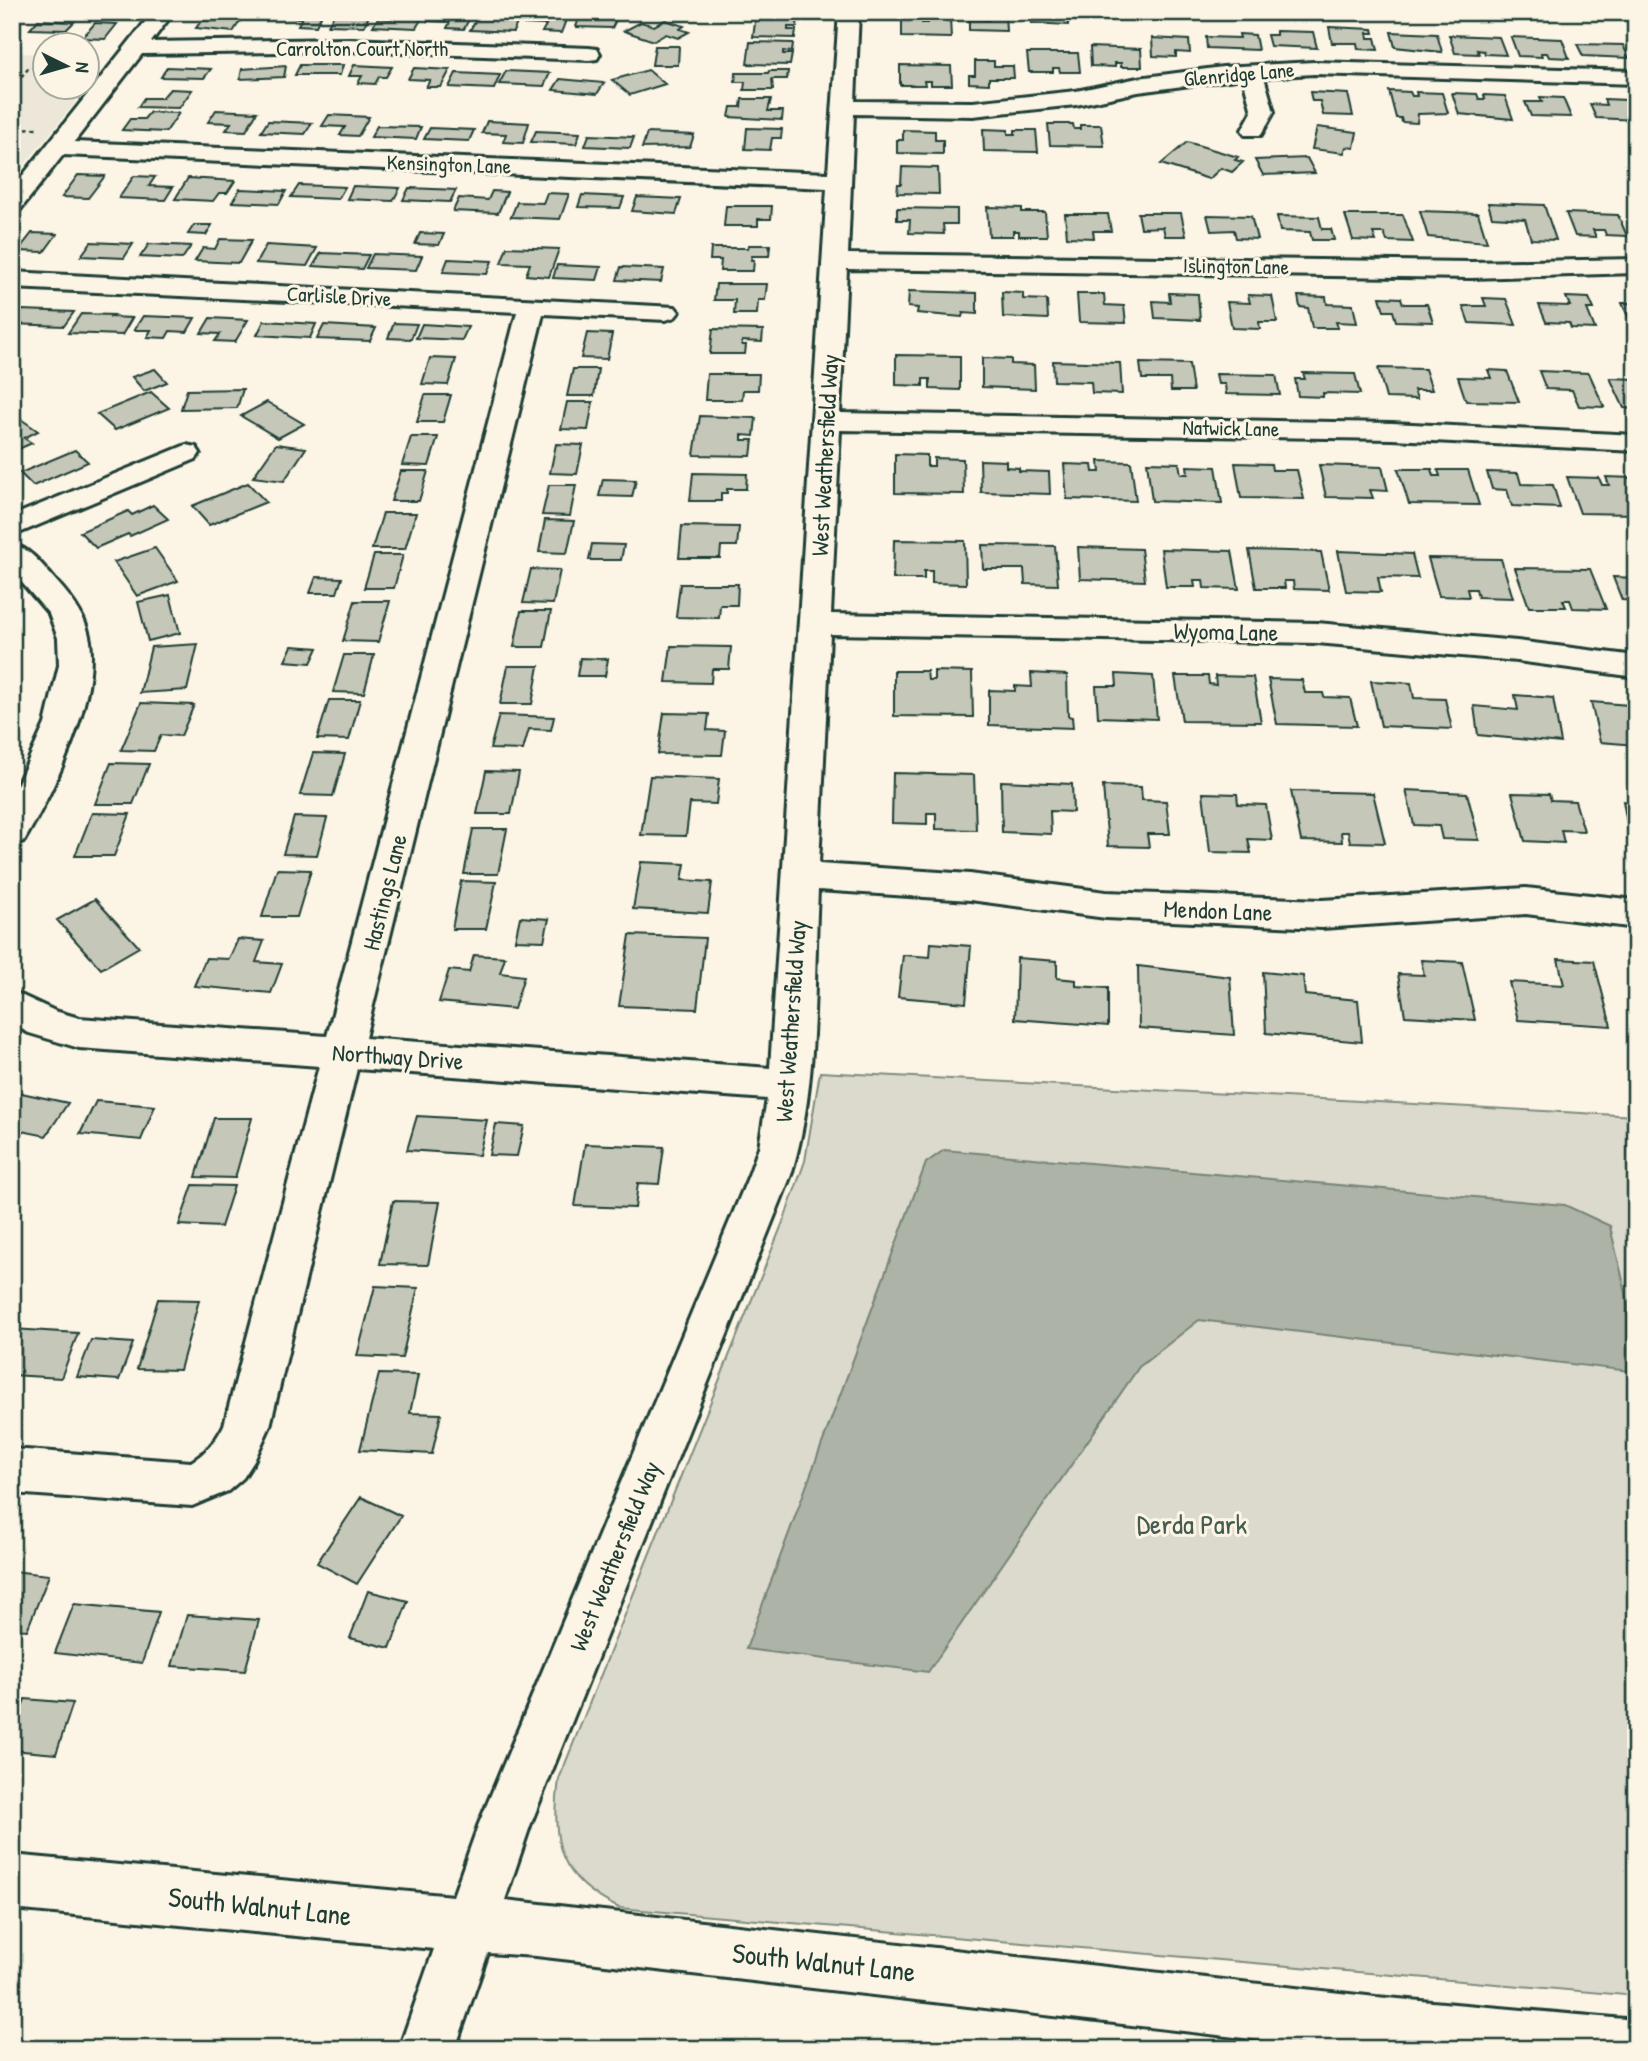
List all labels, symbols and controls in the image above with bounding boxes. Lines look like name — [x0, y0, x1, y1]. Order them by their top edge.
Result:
north arrow — [32, 32, 102, 102]
street label: Carrolton Court North — [276, 34, 448, 63]
street label: Glenridge Lane — [1182, 55, 1296, 93]
text: N — [70, 61, 96, 74]
street label: Kensington Lane — [386, 147, 512, 181]
street label: Islington Lane — [1183, 251, 1289, 281]
street label: Carlisle Drive — [286, 279, 392, 313]
street label: West Weathersfield Way — [803, 353, 845, 557]
street label: Natwick Lane — [1182, 413, 1280, 443]
street label: Wyoma Lane — [1173, 614, 1279, 648]
street label: Hastings Lane — [354, 830, 414, 953]
street label: Mendon Lane — [1163, 892, 1273, 928]
street label: West Weathersfield Way — [767, 919, 813, 1123]
street label: Northway Drive — [331, 1035, 465, 1077]
street label: West Weathersfield Way — [561, 1456, 667, 1656]
park label: Derda Park — [1137, 1505, 1248, 1543]
street label: South Walnut Lane — [167, 1877, 353, 1935]
street label: South Walnut Lane — [731, 1933, 917, 1991]

